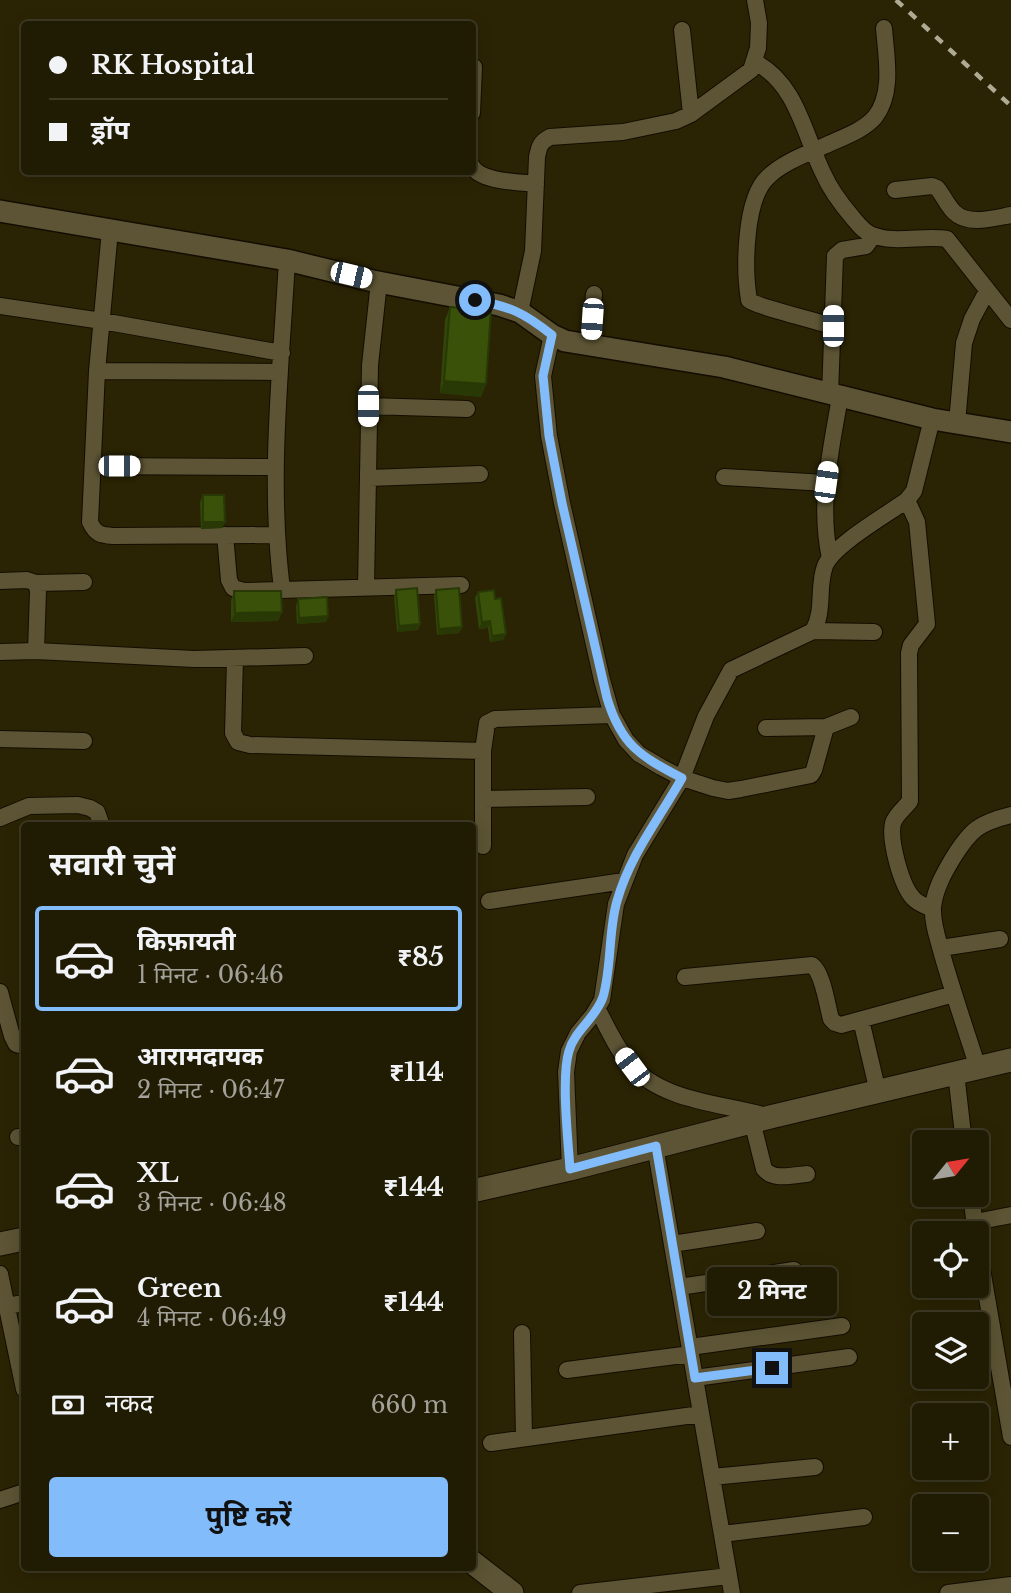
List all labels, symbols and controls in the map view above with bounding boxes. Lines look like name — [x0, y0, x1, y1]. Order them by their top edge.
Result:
text: RK Hospital — [91, 49, 255, 81]
text: ड्रॉप — [91, 114, 129, 146]
car — [329, 260, 374, 290]
route start — [459, 284, 491, 316]
car — [581, 297, 604, 341]
car — [823, 305, 844, 347]
car — [358, 385, 379, 427]
car — [99, 456, 141, 477]
car — [813, 460, 840, 504]
text: सवारी चुनें — [49, 844, 175, 884]
text: किफ़ायती — [137, 925, 236, 957]
icon: car — [53, 927, 116, 990]
text: ₹85 — [397, 941, 444, 973]
text: 1 मिनट · 06:46 — [137, 961, 284, 989]
text: आरामदायक — [137, 1040, 263, 1072]
icon: car — [53, 1042, 116, 1105]
car — [611, 1044, 654, 1090]
text: ₹114 — [389, 1056, 444, 1088]
text: 2 मिनट · 06:47 — [137, 1076, 284, 1104]
north arrow — [912, 1130, 989, 1208]
map controls — [912, 1130, 989, 1571]
icon: car — [53, 1157, 116, 1220]
text: XL — [137, 1157, 179, 1189]
text: ₹144 — [383, 1171, 444, 1203]
text: 3 मिनट · 06:48 — [137, 1189, 287, 1217]
button: locate — [912, 1221, 989, 1298]
callout: 2 मिनट — [707, 1266, 837, 1316]
icon: car — [53, 1272, 116, 1335]
text: Green — [137, 1272, 222, 1304]
text: 2 मिनट — [737, 1277, 807, 1305]
text: ₹144 — [383, 1286, 444, 1318]
text: 4 मिनट · 06:49 — [137, 1304, 287, 1332]
button: layers — [912, 1312, 989, 1389]
route end — [756, 1352, 788, 1384]
icon: cash — [49, 1386, 87, 1424]
text: नकद — [105, 1387, 153, 1419]
text: 660 m — [371, 1391, 448, 1419]
button: + — [912, 1403, 989, 1480]
button: पुष्टि करें — [49, 1477, 448, 1557]
button: − — [912, 1494, 989, 1571]

